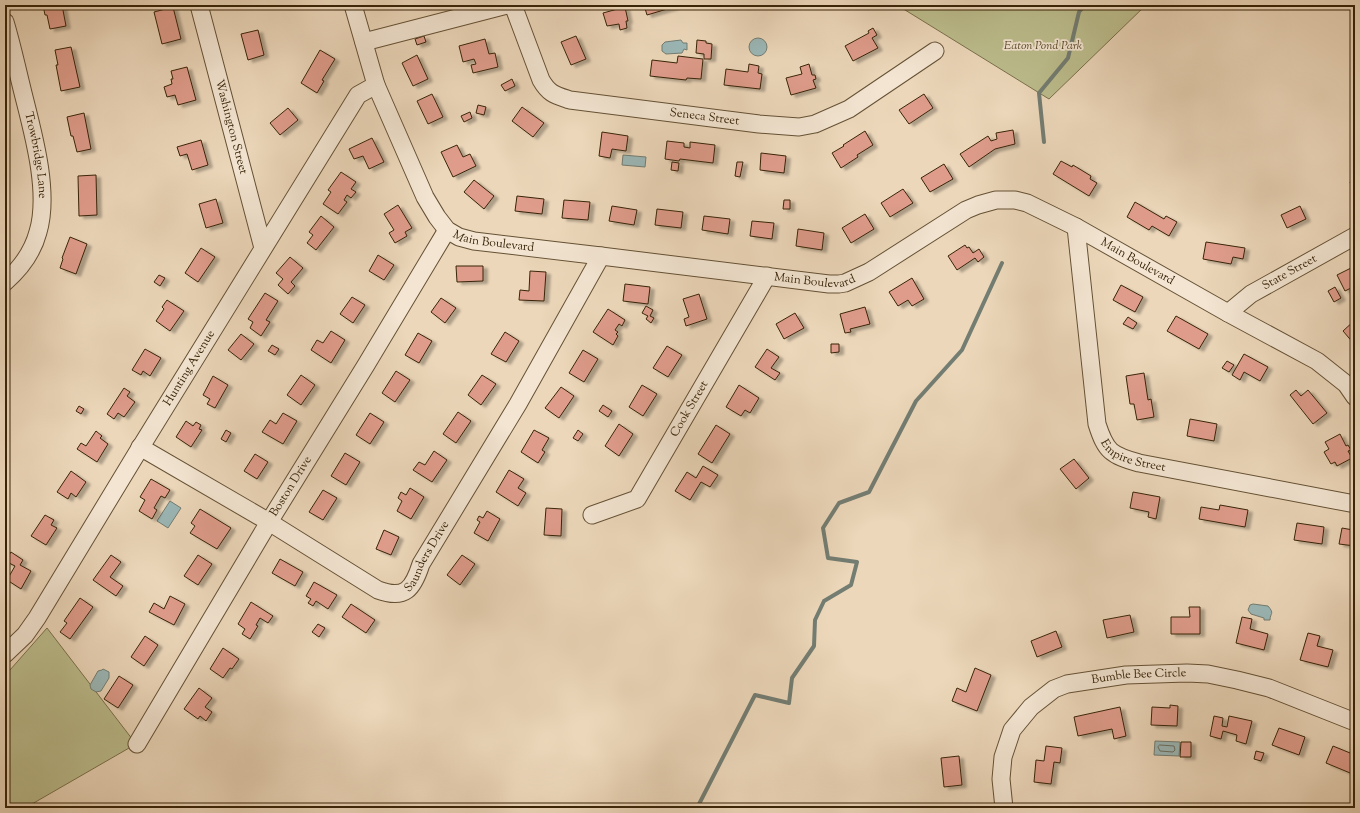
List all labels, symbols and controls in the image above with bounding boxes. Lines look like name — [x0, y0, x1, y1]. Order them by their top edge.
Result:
park label: Eaton Pond Park — [1004, 37, 1083, 55]
street label: Washington Street — [210, 77, 252, 176]
street label: Seneca Street — [669, 104, 740, 130]
street label: Trowbridge Lane — [19, 110, 51, 199]
street label: Main Boulevard — [449, 226, 535, 257]
street label: Main Boulevard — [1097, 234, 1178, 290]
street label: State Street — [1259, 250, 1320, 295]
street label: Main Boulevard — [773, 268, 859, 293]
street label: Hunting Avenue — [159, 326, 220, 410]
street label: Cook Street — [666, 377, 713, 441]
street label: Empire Street — [1095, 436, 1167, 477]
street label: Boston Drive — [265, 452, 317, 520]
street label: Saunders Drive — [400, 517, 454, 597]
street label: Bumble Bee Circle — [1090, 664, 1187, 689]

